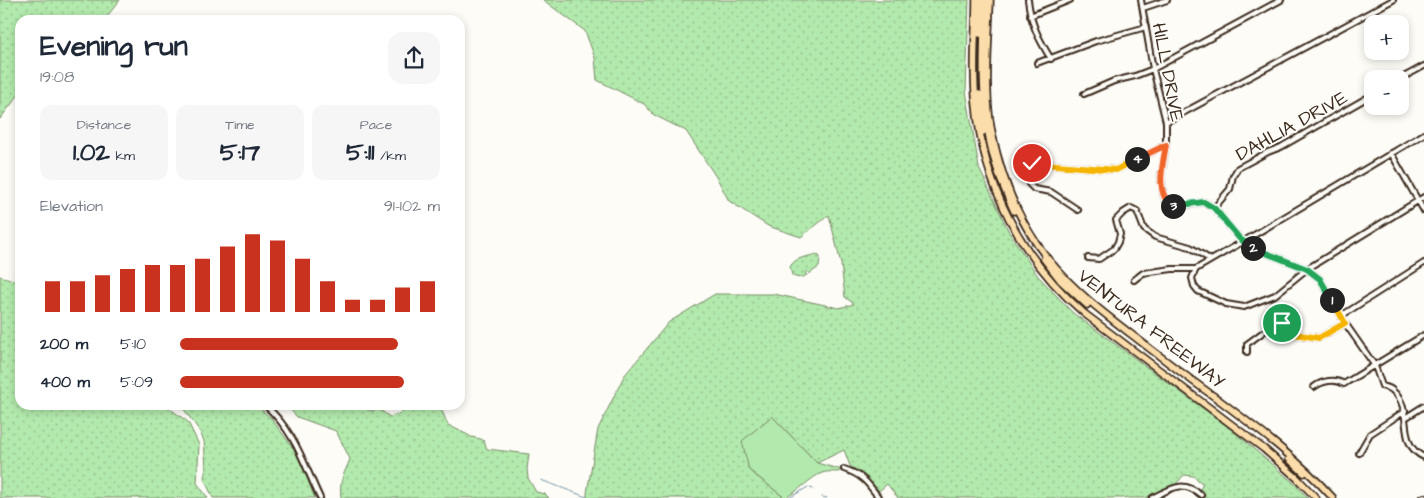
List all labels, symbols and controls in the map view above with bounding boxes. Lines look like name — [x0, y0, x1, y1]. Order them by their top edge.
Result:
map controls — [1364, 15, 1409, 115]
button: + — [1364, 15, 1409, 60]
street label: HILL DRIVE — [1145, 21, 1190, 124]
text: Evening run — [40, 27, 188, 66]
button: share — [388, 32, 440, 84]
text: 19:08 — [40, 66, 74, 88]
button: − — [1364, 70, 1409, 115]
street label: DAHLIA DRIVE — [1231, 85, 1352, 168]
text: Distance — [77, 115, 131, 135]
text: Time — [225, 115, 255, 135]
text: Pace — [360, 115, 392, 135]
text: 1.02 — [73, 135, 110, 170]
text: 5:17 — [220, 135, 260, 170]
text: 5:11 — [346, 135, 374, 170]
pin — [1011, 142, 1053, 184]
text: km — [110, 146, 135, 166]
text: /km — [374, 146, 406, 166]
pin: 4 — [1124, 146, 1150, 172]
icon: check — [1018, 149, 1046, 177]
text: 4 — [1133, 149, 1142, 169]
pin: 3 — [1160, 194, 1186, 218]
text: Elevation — [40, 195, 103, 217]
text: 91–102 m — [384, 195, 440, 217]
text: 3 — [1170, 196, 1177, 216]
pin: 2 — [1240, 236, 1266, 260]
text: 2 — [1249, 238, 1258, 258]
street label: VENTURA FREEWAY — [1072, 263, 1230, 395]
pin: 1 — [1320, 288, 1344, 312]
text: 1 — [1332, 290, 1333, 310]
pin — [1261, 302, 1303, 344]
icon: arrive — [1268, 309, 1296, 337]
text: 200 m — [40, 333, 88, 355]
text: 5:10 — [120, 333, 146, 355]
text: 400 m — [40, 371, 90, 393]
text: 5:09 — [120, 371, 153, 393]

